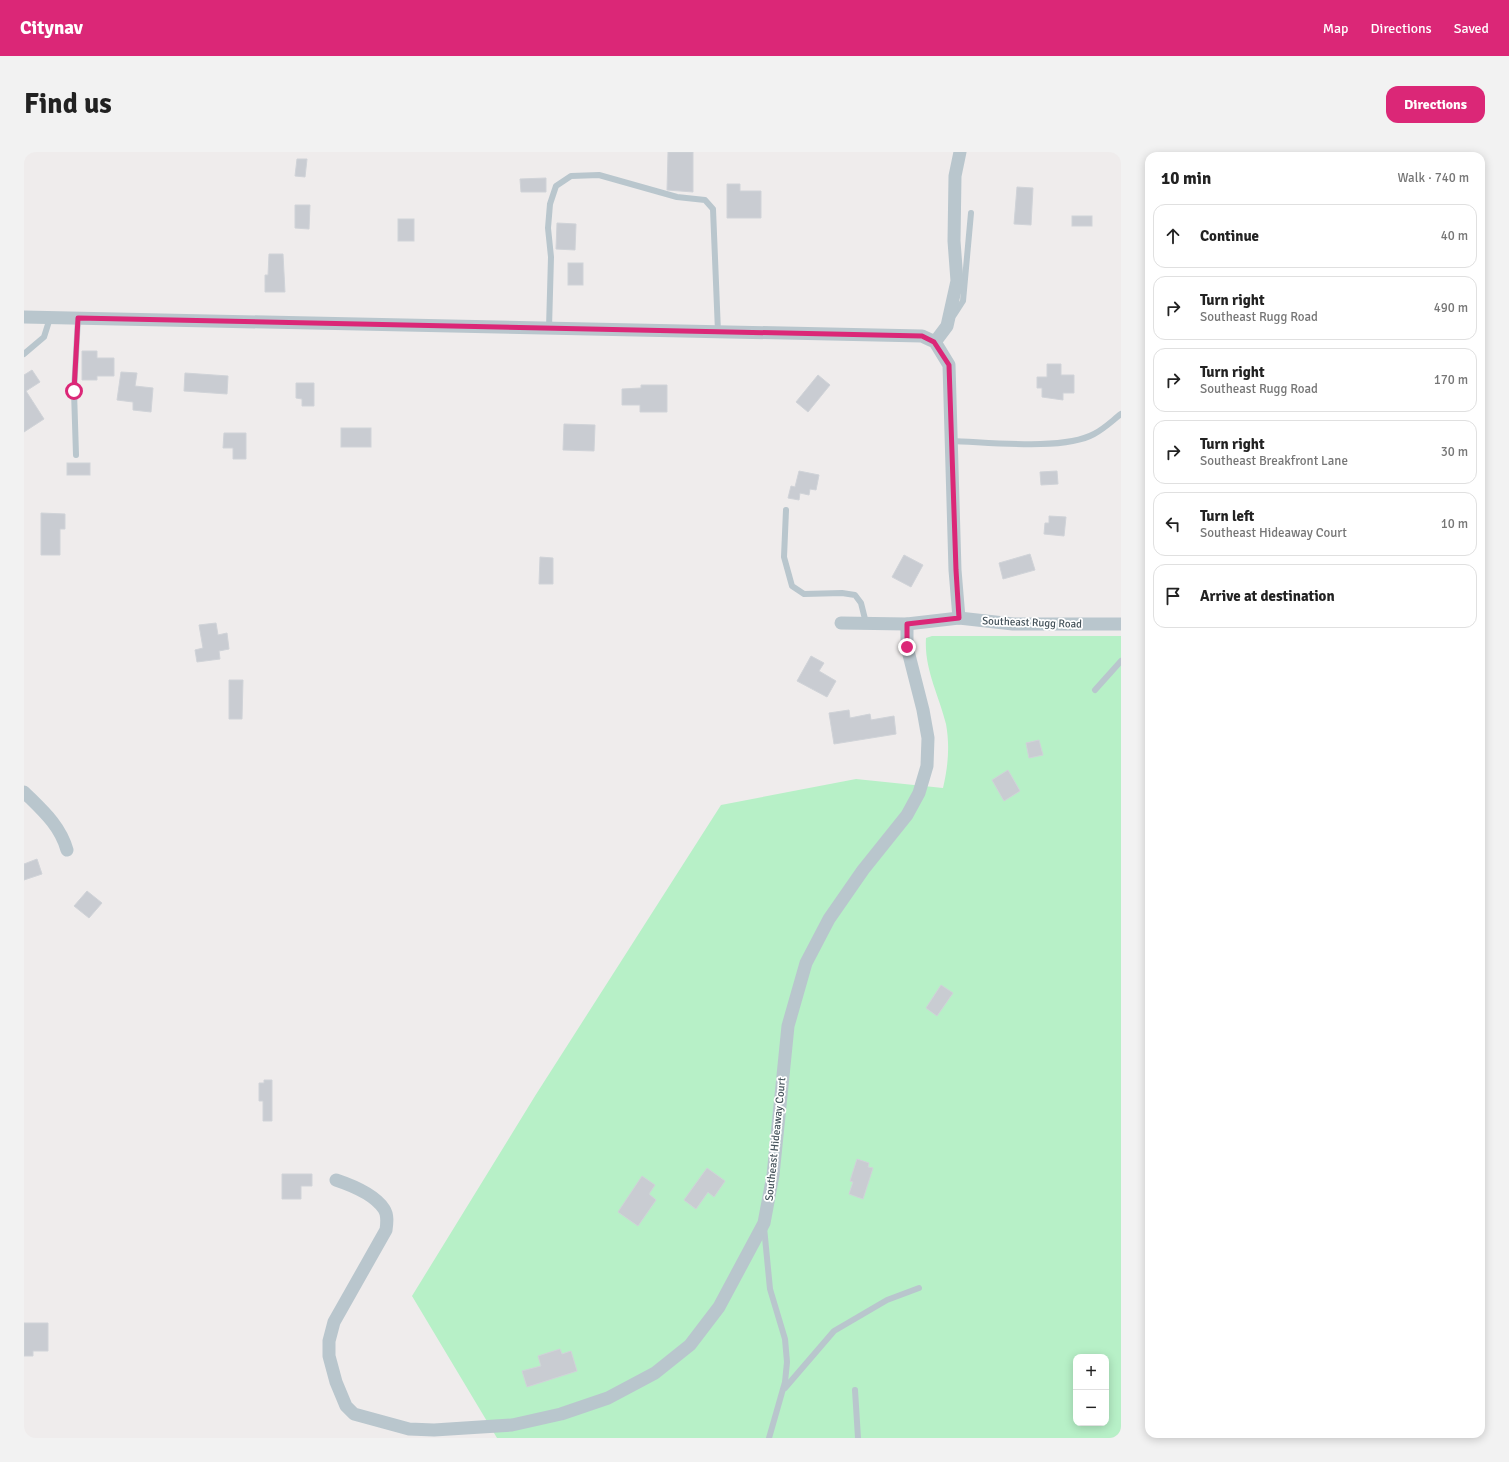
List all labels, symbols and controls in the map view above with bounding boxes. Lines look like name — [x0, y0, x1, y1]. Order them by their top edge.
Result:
text: Citynav — [20, 16, 83, 40]
text: Map — [1323, 20, 1349, 37]
text: Directions — [1371, 20, 1432, 37]
text: Saved — [1454, 20, 1489, 37]
button: Directions — [1386, 86, 1485, 123]
text: Find us — [24, 87, 112, 121]
text: 10 min — [1161, 168, 1211, 189]
text: Walk · 740 m — [1398, 170, 1469, 186]
icon: ahead — [1162, 225, 1184, 247]
text: Continue — [1200, 227, 1259, 245]
text: 40 m — [1441, 228, 1468, 244]
text: Turn right — [1200, 291, 1265, 309]
icon: right — [1162, 297, 1184, 319]
text: 490 m — [1434, 300, 1468, 316]
text: Southeast Rugg Road — [1200, 309, 1318, 325]
text: Turn right — [1200, 363, 1265, 381]
icon: right — [1162, 369, 1184, 391]
text: 170 m — [1434, 372, 1468, 388]
text: Southeast Rugg Road — [1200, 381, 1318, 397]
route start — [65, 382, 83, 400]
text: Turn right — [1200, 435, 1265, 453]
icon: right — [1162, 441, 1184, 463]
text: 30 m — [1441, 444, 1468, 460]
text: Southeast Breakfront Lane — [1200, 453, 1348, 469]
text: Turn left — [1200, 507, 1254, 525]
icon: left — [1162, 513, 1184, 535]
text: 10 m — [1441, 516, 1468, 532]
text: Southeast Hideaway Court — [1200, 525, 1347, 541]
icon: arrive — [1162, 585, 1184, 607]
text: Arrive at destination — [1200, 587, 1335, 605]
street label: Southeast Rugg Road — [982, 614, 1082, 631]
route end — [898, 638, 916, 656]
street label: Southeast Hideaway Court — [763, 1076, 788, 1202]
map controls — [1073, 1354, 1109, 1426]
button: + — [1073, 1354, 1109, 1390]
button: − — [1073, 1390, 1109, 1426]

